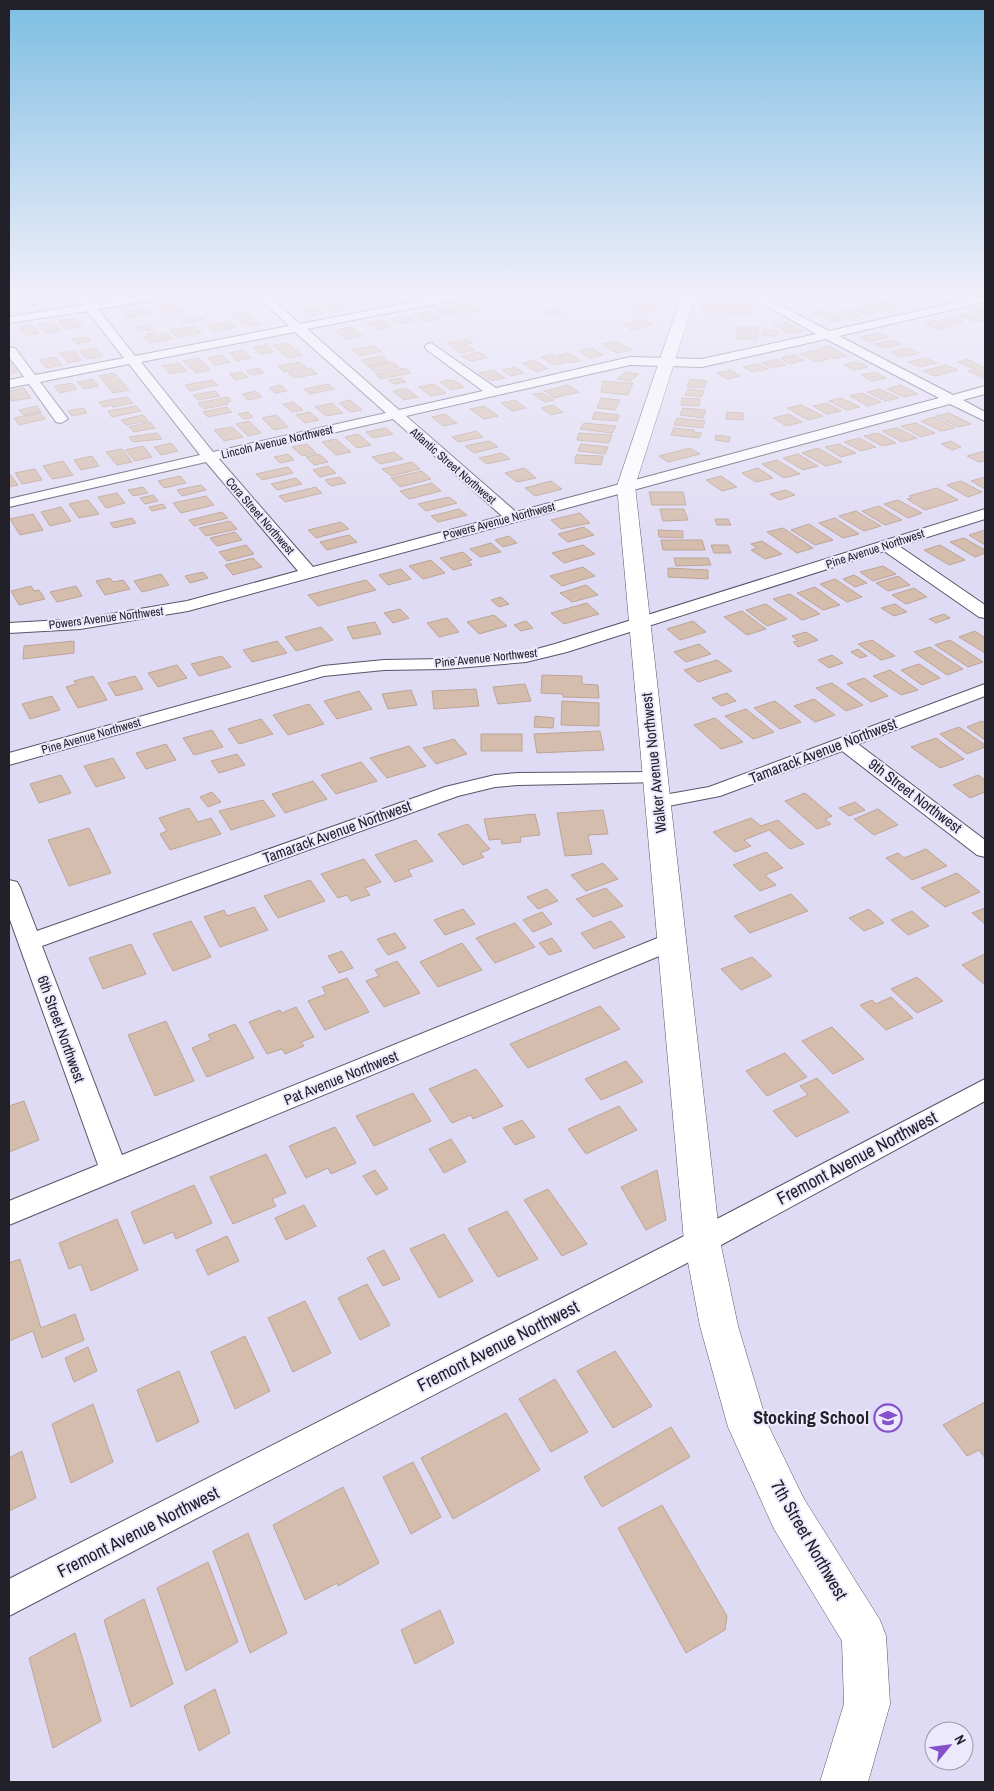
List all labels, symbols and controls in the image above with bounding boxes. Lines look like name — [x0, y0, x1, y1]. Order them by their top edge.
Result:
street label: Lincoln Avenue Northwest — [220, 421, 335, 463]
street label: Atlantic Street Northwest — [406, 424, 500, 508]
street label: Cora Street Northwest — [222, 474, 298, 558]
street label: Powers Avenue Northwest — [441, 498, 557, 544]
street label: Pine Avenue Northwest — [824, 525, 927, 572]
street label: Powers Avenue Northwest — [48, 603, 164, 633]
street label: Pine Avenue Northwest — [434, 645, 538, 671]
street label: Walker Avenue Northwest — [636, 691, 671, 834]
street label: Tamarack Avenue Northwest — [746, 712, 900, 788]
street label: Pine Avenue Northwest — [39, 714, 143, 758]
street label: 9th Street Northwest — [864, 753, 967, 838]
street label: Tamarack Avenue Northwest — [260, 795, 415, 868]
street label: 6th Street Northwest — [32, 973, 91, 1086]
street label: Pat Avenue Northwest — [281, 1045, 402, 1110]
street label: Fremont Avenue Northwest — [772, 1105, 941, 1211]
street label: Fremont Avenue Northwest — [413, 1294, 583, 1397]
school or university icon: Stocking School — [873, 1403, 903, 1433]
place label: Stocking School — [753, 1405, 869, 1430]
street label: 7th Street Northwest — [765, 1475, 854, 1604]
street label: Fremont Avenue Northwest — [53, 1480, 223, 1583]
north arrow — [924, 1721, 974, 1771]
text: N — [950, 1732, 970, 1748]

